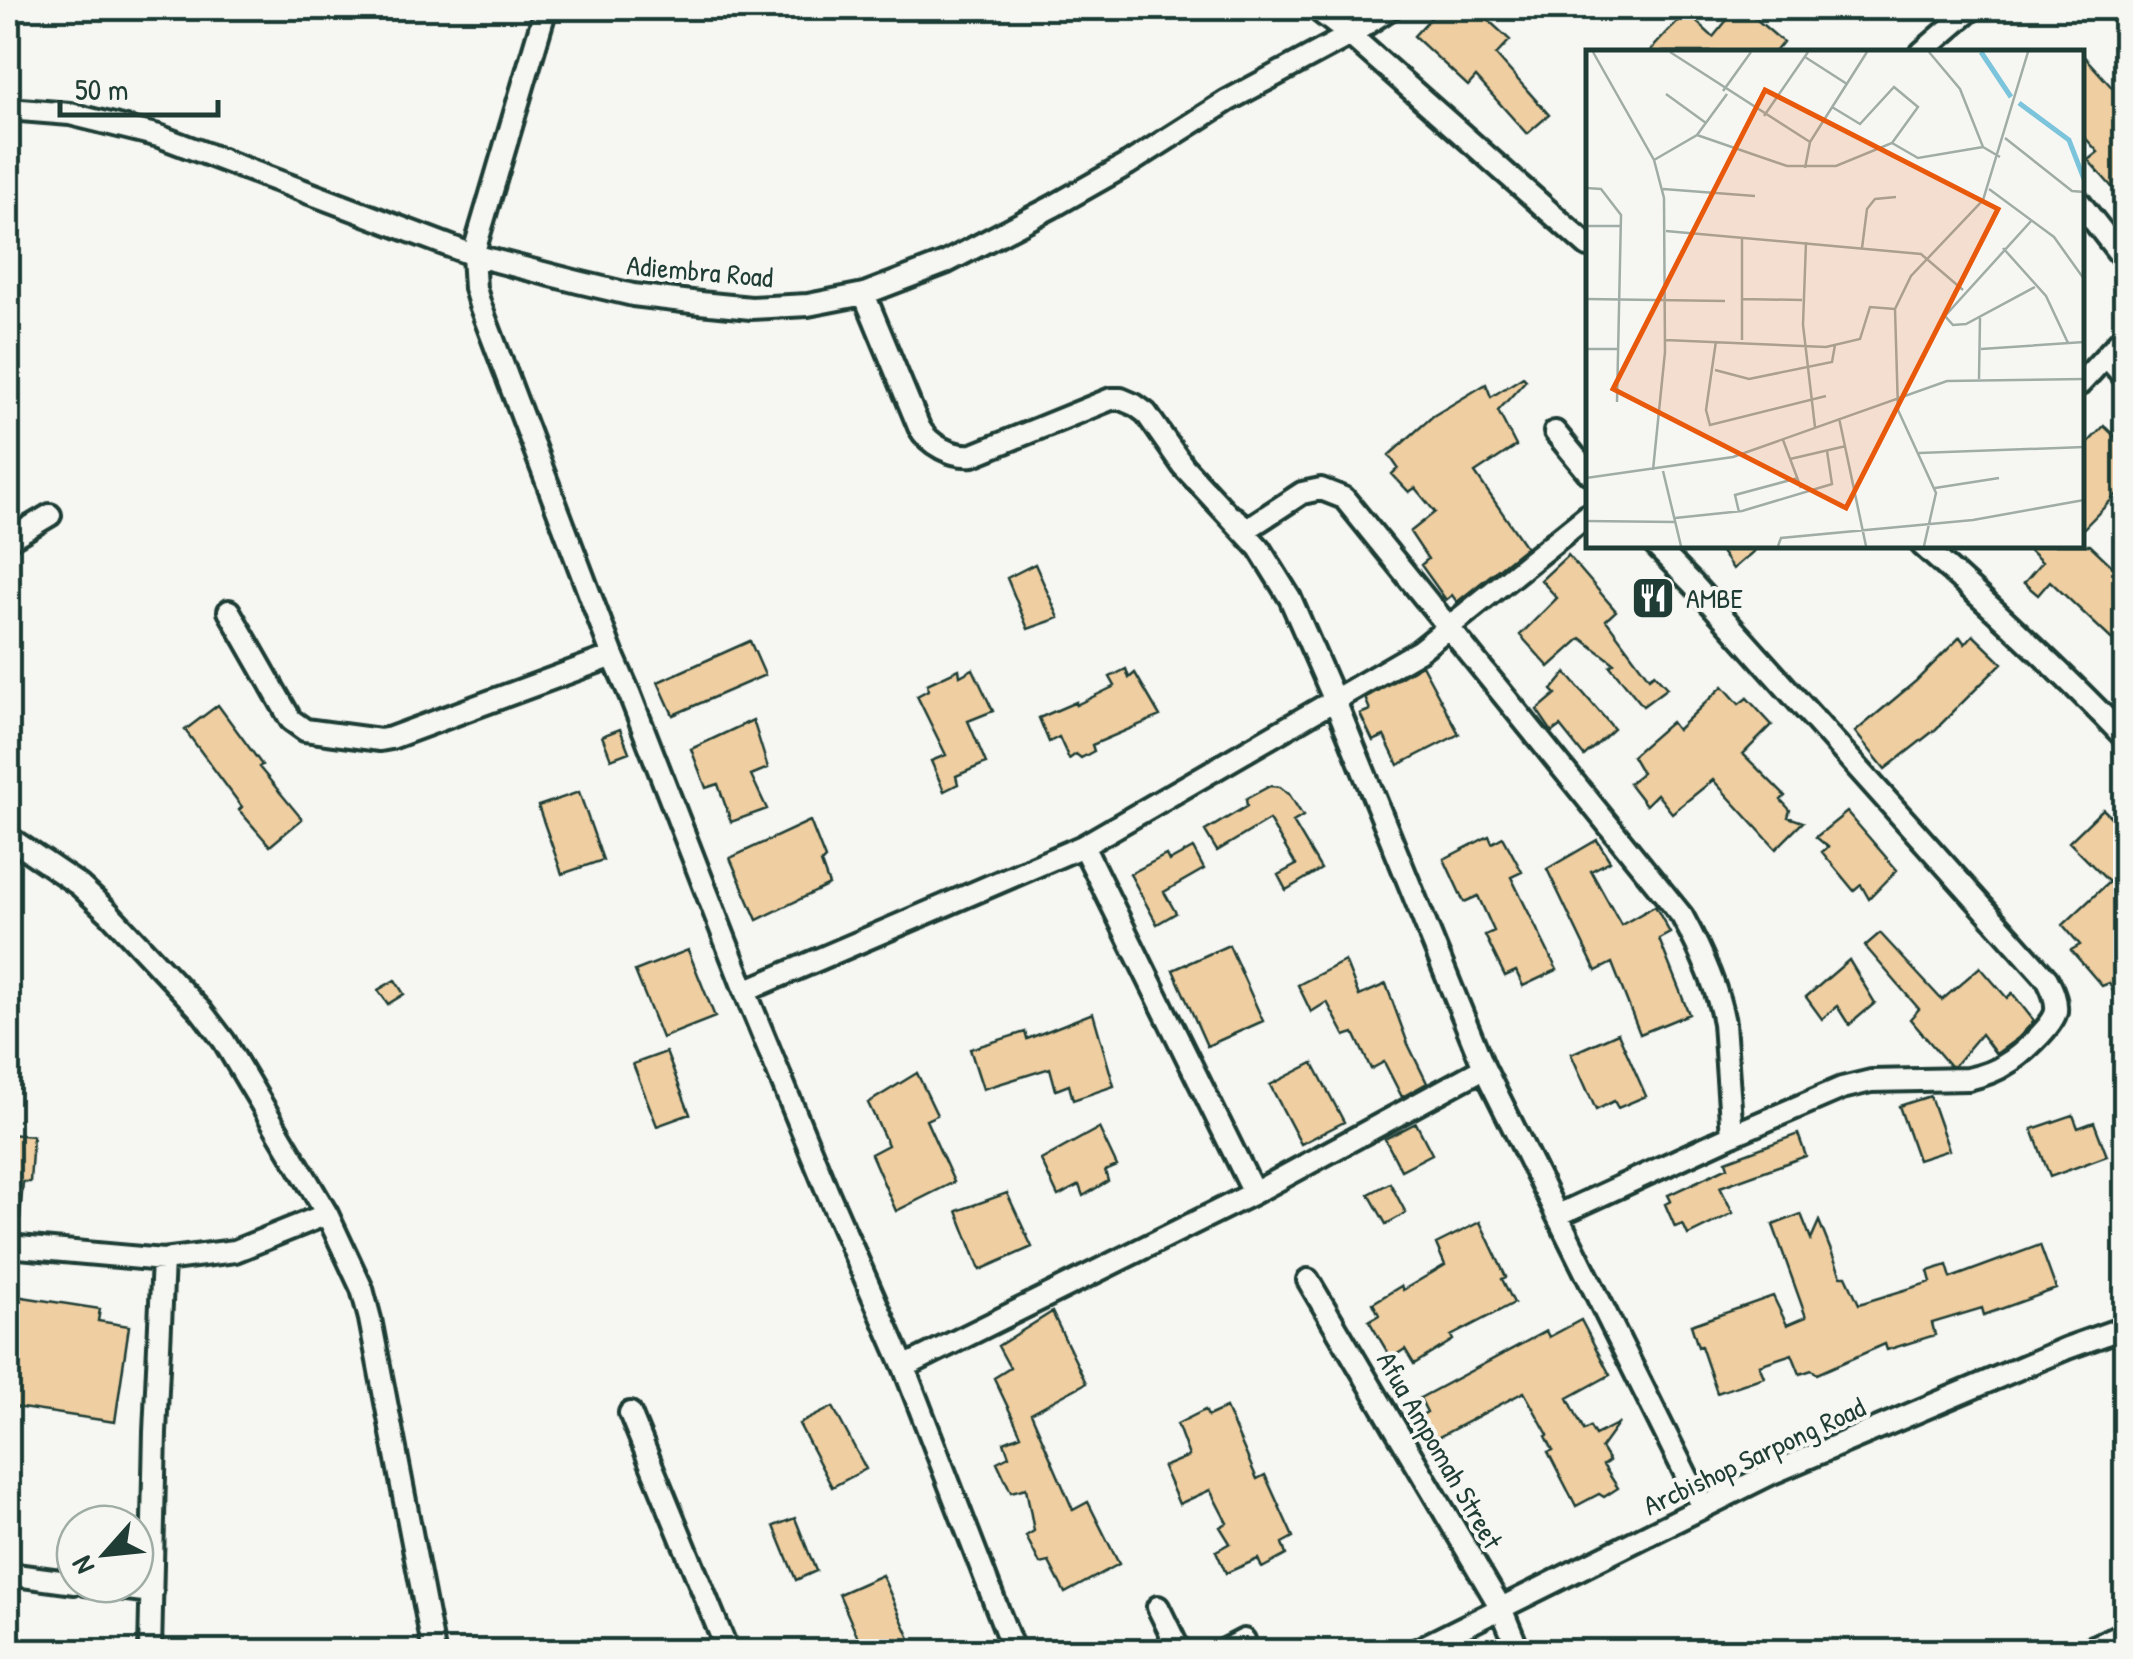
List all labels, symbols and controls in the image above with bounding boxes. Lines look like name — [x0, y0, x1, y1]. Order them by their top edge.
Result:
inset map — [1586, 50, 2083, 548]
scale bar — [60, 55, 218, 117]
text: 50 m — [75, 69, 128, 109]
street label: Adiembra Road — [625, 246, 775, 296]
restaurant icon: AMBE — [1630, 575, 1676, 621]
place label: AMBE — [1686, 579, 1743, 617]
street label: Afua Ampomah Street — [1368, 1344, 1512, 1556]
street label: Arcbishop Sarpong Road — [1637, 1388, 1871, 1524]
north arrow — [55, 1504, 155, 1604]
text: N — [62, 1550, 103, 1581]

